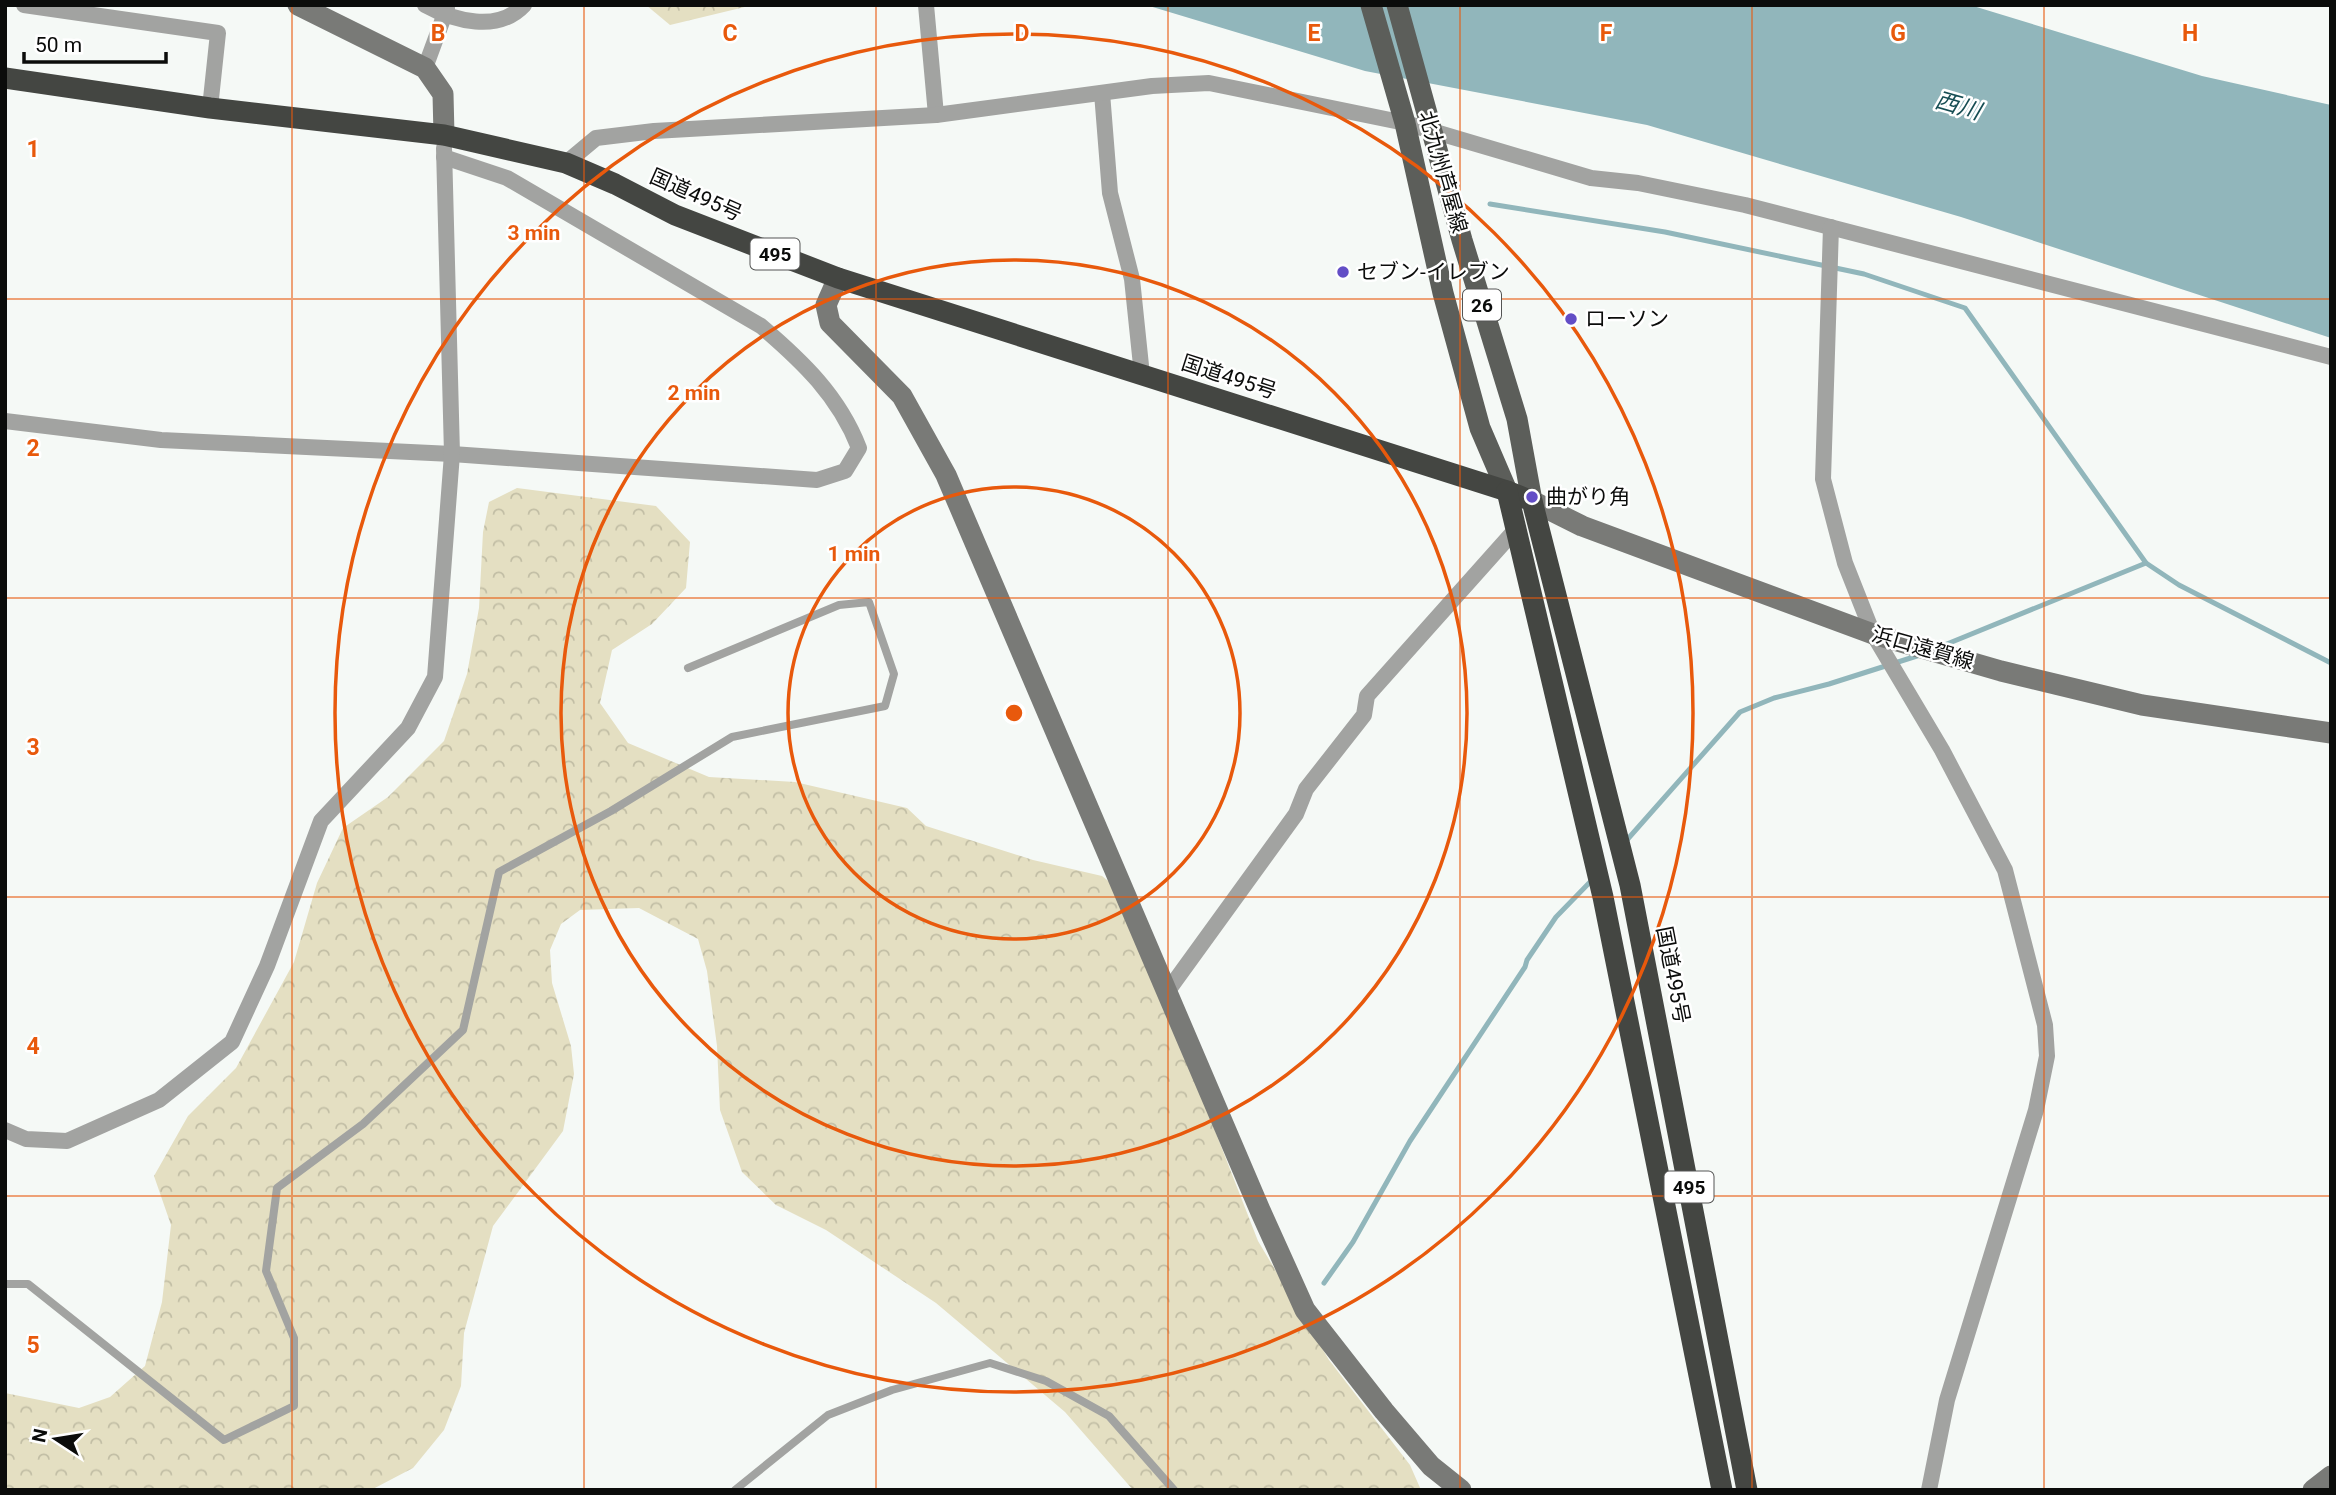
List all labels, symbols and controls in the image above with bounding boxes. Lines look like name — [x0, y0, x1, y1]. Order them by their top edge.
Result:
text: B — [431, 20, 445, 47]
text: C — [722, 20, 738, 47]
text: D — [1015, 20, 1029, 47]
text: E — [1308, 20, 1321, 47]
text: F — [1600, 20, 1613, 47]
text: G — [1890, 20, 1906, 47]
text: H — [2182, 20, 2198, 47]
scale bar — [24, 21, 166, 65]
text: 50 m — [35, 33, 82, 57]
water label: 西川 — [1932, 87, 1987, 126]
street label: 北九州芦屋線 — [1414, 108, 1472, 236]
text: 1 — [26, 136, 40, 163]
street label: 国道495号 — [646, 164, 746, 226]
text: 3 min — [508, 221, 560, 245]
road number: 495 — [750, 238, 800, 270]
place label: セブン-イレブン — [1357, 260, 1510, 284]
marker: セブン-イレブン — [1335, 264, 1351, 280]
road number: 26 — [1463, 290, 1501, 320]
place label: ローソン — [1585, 307, 1669, 331]
marker: ローソン — [1563, 311, 1579, 327]
street label: 国道495号 — [1178, 350, 1280, 404]
text: 2 min — [668, 381, 720, 405]
text: 2 — [26, 435, 40, 462]
place label: 曲がり角 — [1546, 485, 1630, 509]
marker: 曲がり角 — [1524, 489, 1540, 505]
text: 1 min — [828, 542, 880, 566]
street label: 浜口遠賀線 — [1869, 622, 1977, 674]
centre of rings — [1002, 701, 1026, 725]
text: 3 — [26, 734, 40, 761]
street label: 国道495号 — [1652, 924, 1694, 1026]
text: 4 — [26, 1033, 40, 1060]
road number: 495 — [1664, 1172, 1714, 1203]
text: 5 — [26, 1332, 40, 1359]
north arrow — [21, 1404, 91, 1474]
text: N — [27, 1427, 53, 1445]

